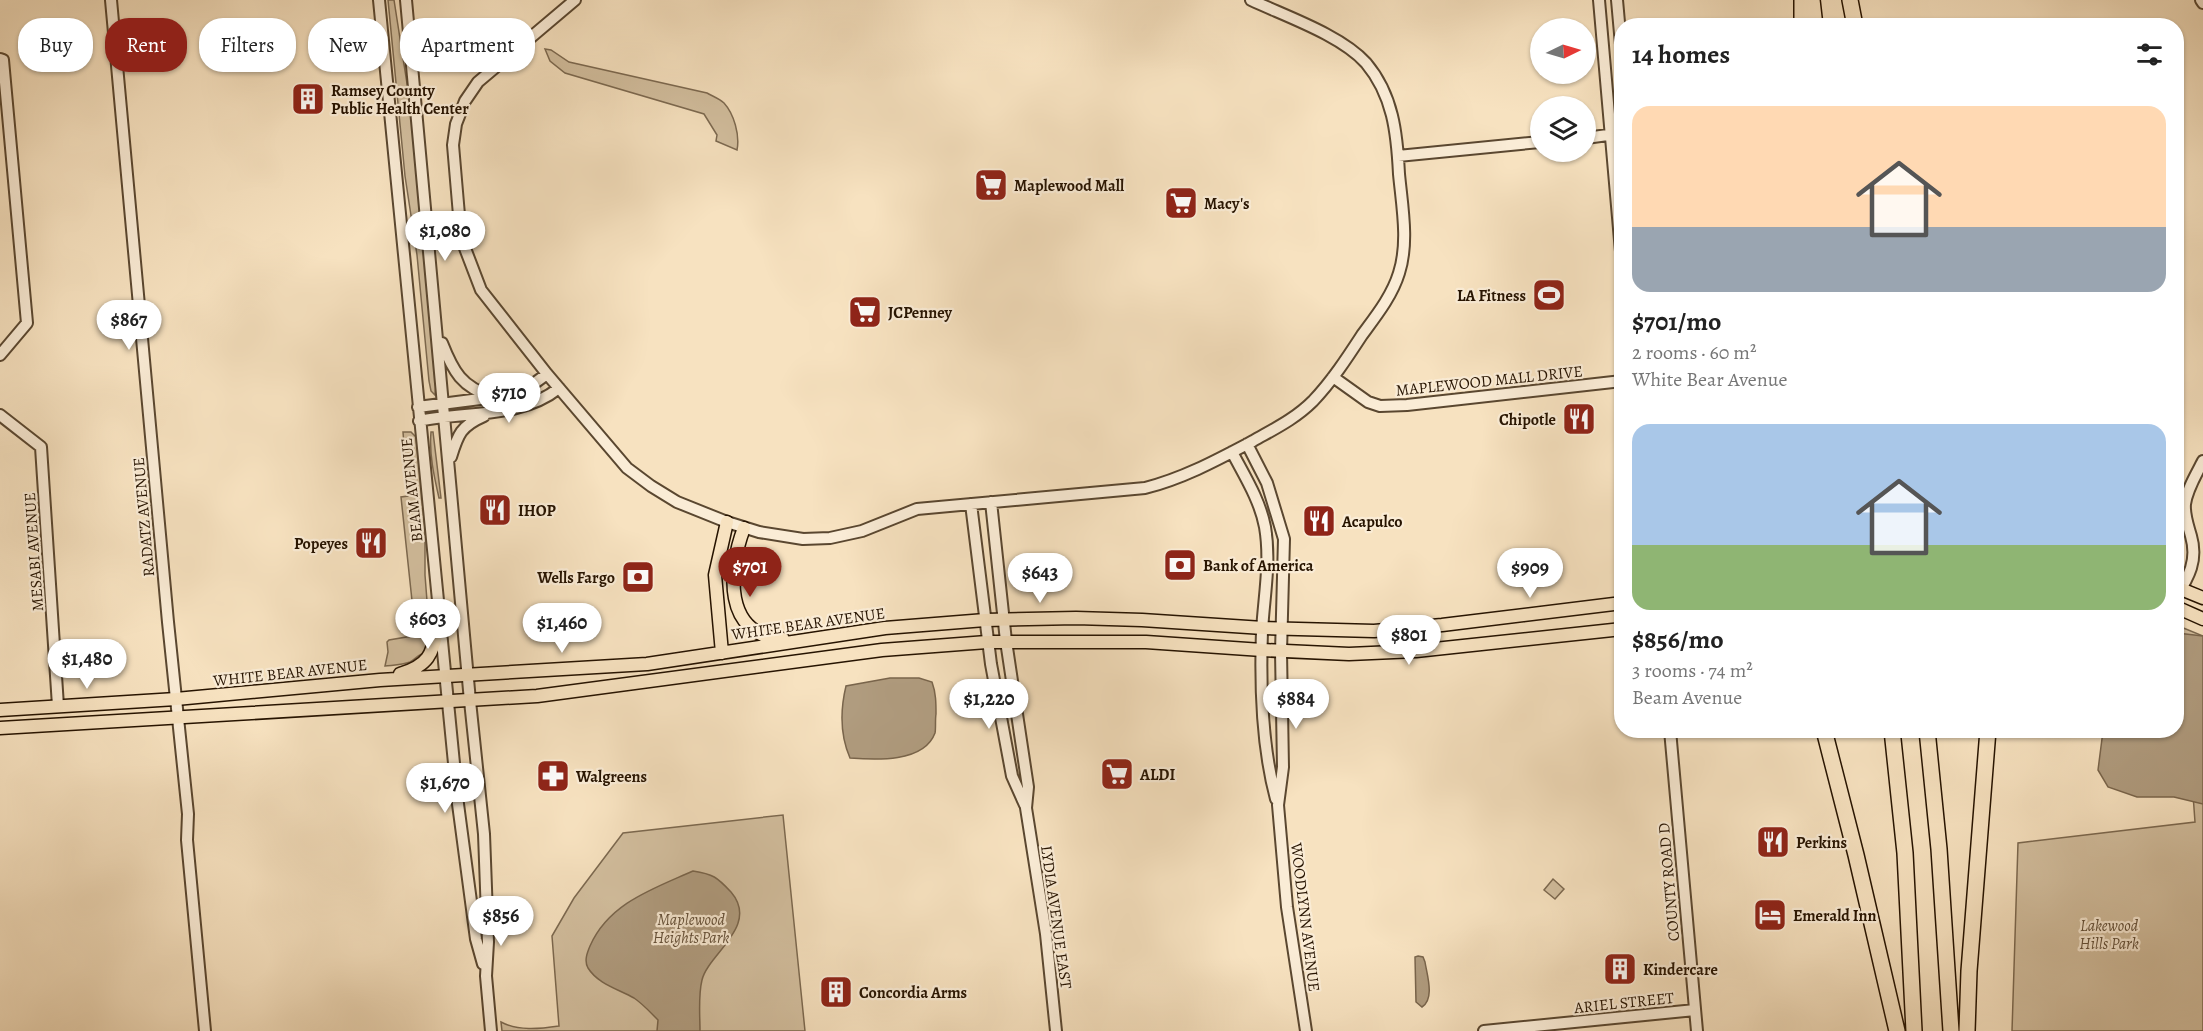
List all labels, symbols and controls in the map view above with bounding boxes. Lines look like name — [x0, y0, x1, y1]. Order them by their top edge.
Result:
chip: Buy — [18, 18, 93, 72]
chip: Rent — [105, 18, 187, 72]
chip: Filters — [199, 18, 296, 72]
chip: New — [308, 18, 388, 72]
chip: Apartment — [400, 18, 535, 72]
north arrow — [1530, 18, 1596, 84]
map controls — [1530, 18, 1596, 162]
text: 14 homes — [1632, 37, 1730, 72]
icon: filters — [2133, 38, 2166, 71]
place label: Ramsey County Public Health Center — [331, 80, 469, 120]
building icon: Ramsey County Public Health Center — [290, 81, 326, 117]
button: layers — [1530, 96, 1596, 162]
icon: home — [1845, 145, 1953, 253]
supermarket icon: Maplewood Mall — [973, 167, 1009, 203]
place label: Maplewood Mall — [1014, 175, 1125, 197]
supermarket icon: Macy's — [1163, 185, 1199, 221]
place label: Macy's — [1204, 193, 1250, 215]
pin: $1,080 — [396, 211, 494, 262]
text: $1,080 — [419, 217, 471, 244]
sports icon: LA Fitness — [1531, 277, 1567, 313]
place label: LA Fitness — [1457, 285, 1526, 307]
supermarket icon: JCPenney — [847, 294, 883, 330]
pin: $867 — [93, 300, 165, 351]
place label: JCPenney — [888, 302, 953, 324]
text: $701/mo — [1632, 304, 1721, 339]
text: $867 — [111, 306, 147, 333]
text: 2 rooms · 60 m² — [1632, 339, 1756, 366]
street label: MAPLEWOOD MALL DRIVE — [1395, 360, 1584, 402]
text: White Bear Avenue — [1632, 366, 1787, 393]
pin: $710 — [473, 373, 545, 424]
text: $710 — [491, 379, 527, 406]
restaurant icon: Chipotle — [1561, 401, 1597, 437]
place label: Chipotle — [1499, 409, 1556, 431]
street label: BEAM AVENUE — [396, 437, 428, 543]
street label: RADATZ AVENUE — [128, 456, 160, 578]
icon: home — [1845, 463, 1953, 571]
street label: MESABI AVENUE — [19, 492, 49, 612]
restaurant icon: IHOP — [477, 492, 513, 528]
place label: IHOP — [518, 500, 557, 522]
restaurant icon: Acapulco — [1301, 503, 1337, 539]
place label: Acapulco — [1341, 511, 1403, 533]
restaurant icon: Popeyes — [353, 525, 389, 561]
place label: Popeyes — [294, 533, 348, 555]
pin: $701 — [714, 547, 786, 598]
bank icon: Bank of America — [1162, 547, 1198, 583]
pin: $909 — [1494, 548, 1566, 599]
text: $701 — [732, 553, 768, 580]
pin: $643 — [1004, 553, 1076, 604]
text: $909 — [1511, 554, 1549, 581]
place label: Bank of America — [1203, 555, 1314, 577]
bank icon: Wells Fargo — [620, 559, 656, 595]
text: $643 — [1022, 559, 1058, 586]
place label: Wells Fargo — [536, 567, 615, 589]
pin: $603 — [392, 599, 464, 650]
street label: WHITE BEAR AVENUE — [729, 602, 886, 646]
pin: $1,460 — [513, 603, 611, 654]
text: $603 — [409, 605, 447, 632]
text: $1,460 — [537, 609, 587, 636]
pin: $801 — [1373, 615, 1445, 666]
text: $801 — [1391, 621, 1427, 648]
text: $856/mo — [1632, 622, 1724, 657]
pin: $1,480 — [38, 639, 136, 690]
text: $1,480 — [62, 645, 112, 672]
street label: WHITE BEAR AVENUE — [211, 654, 368, 692]
text: 3 rooms · 74 m² — [1632, 657, 1753, 684]
pin: $1,220 — [940, 679, 1038, 730]
pin: $884 — [1260, 679, 1332, 730]
text: Beam Avenue — [1632, 684, 1742, 711]
text: $1,220 — [963, 685, 1015, 712]
text: $884 — [1277, 685, 1315, 712]
supermarket icon: ALDI — [1099, 756, 1135, 792]
pharmacy icon: Walgreens — [535, 758, 571, 794]
pin: $1,670 — [396, 763, 494, 814]
place label: ALDI — [1139, 764, 1175, 786]
place label: Walgreens — [575, 766, 647, 788]
text: $1,670 — [420, 769, 470, 796]
street label: COUNTY ROAD D — [1653, 822, 1685, 942]
restaurant icon: Perkins — [1755, 824, 1791, 860]
place label: Perkins — [1796, 832, 1847, 854]
street label: WOODLYNN AVENUE — [1285, 840, 1325, 993]
street label: LYDIA AVENUE EAST — [1035, 844, 1077, 990]
pin: $856 — [465, 896, 537, 947]
hotel icon: Emerald Inn — [1752, 897, 1788, 933]
text: $856 — [483, 902, 519, 929]
place label: Emerald Inn — [1793, 905, 1876, 927]
park label: Maplewood Heights Park — [653, 909, 729, 949]
park label: Lakewood Hills Park — [2079, 915, 2139, 955]
building icon: Kindercare — [1602, 951, 1638, 987]
place label: Kindercare — [1643, 959, 1718, 981]
building icon: Concordia Arms — [818, 974, 854, 1010]
place label: Concordia Arms — [859, 982, 967, 1004]
street label: ARIEL STREET — [1572, 987, 1675, 1019]

